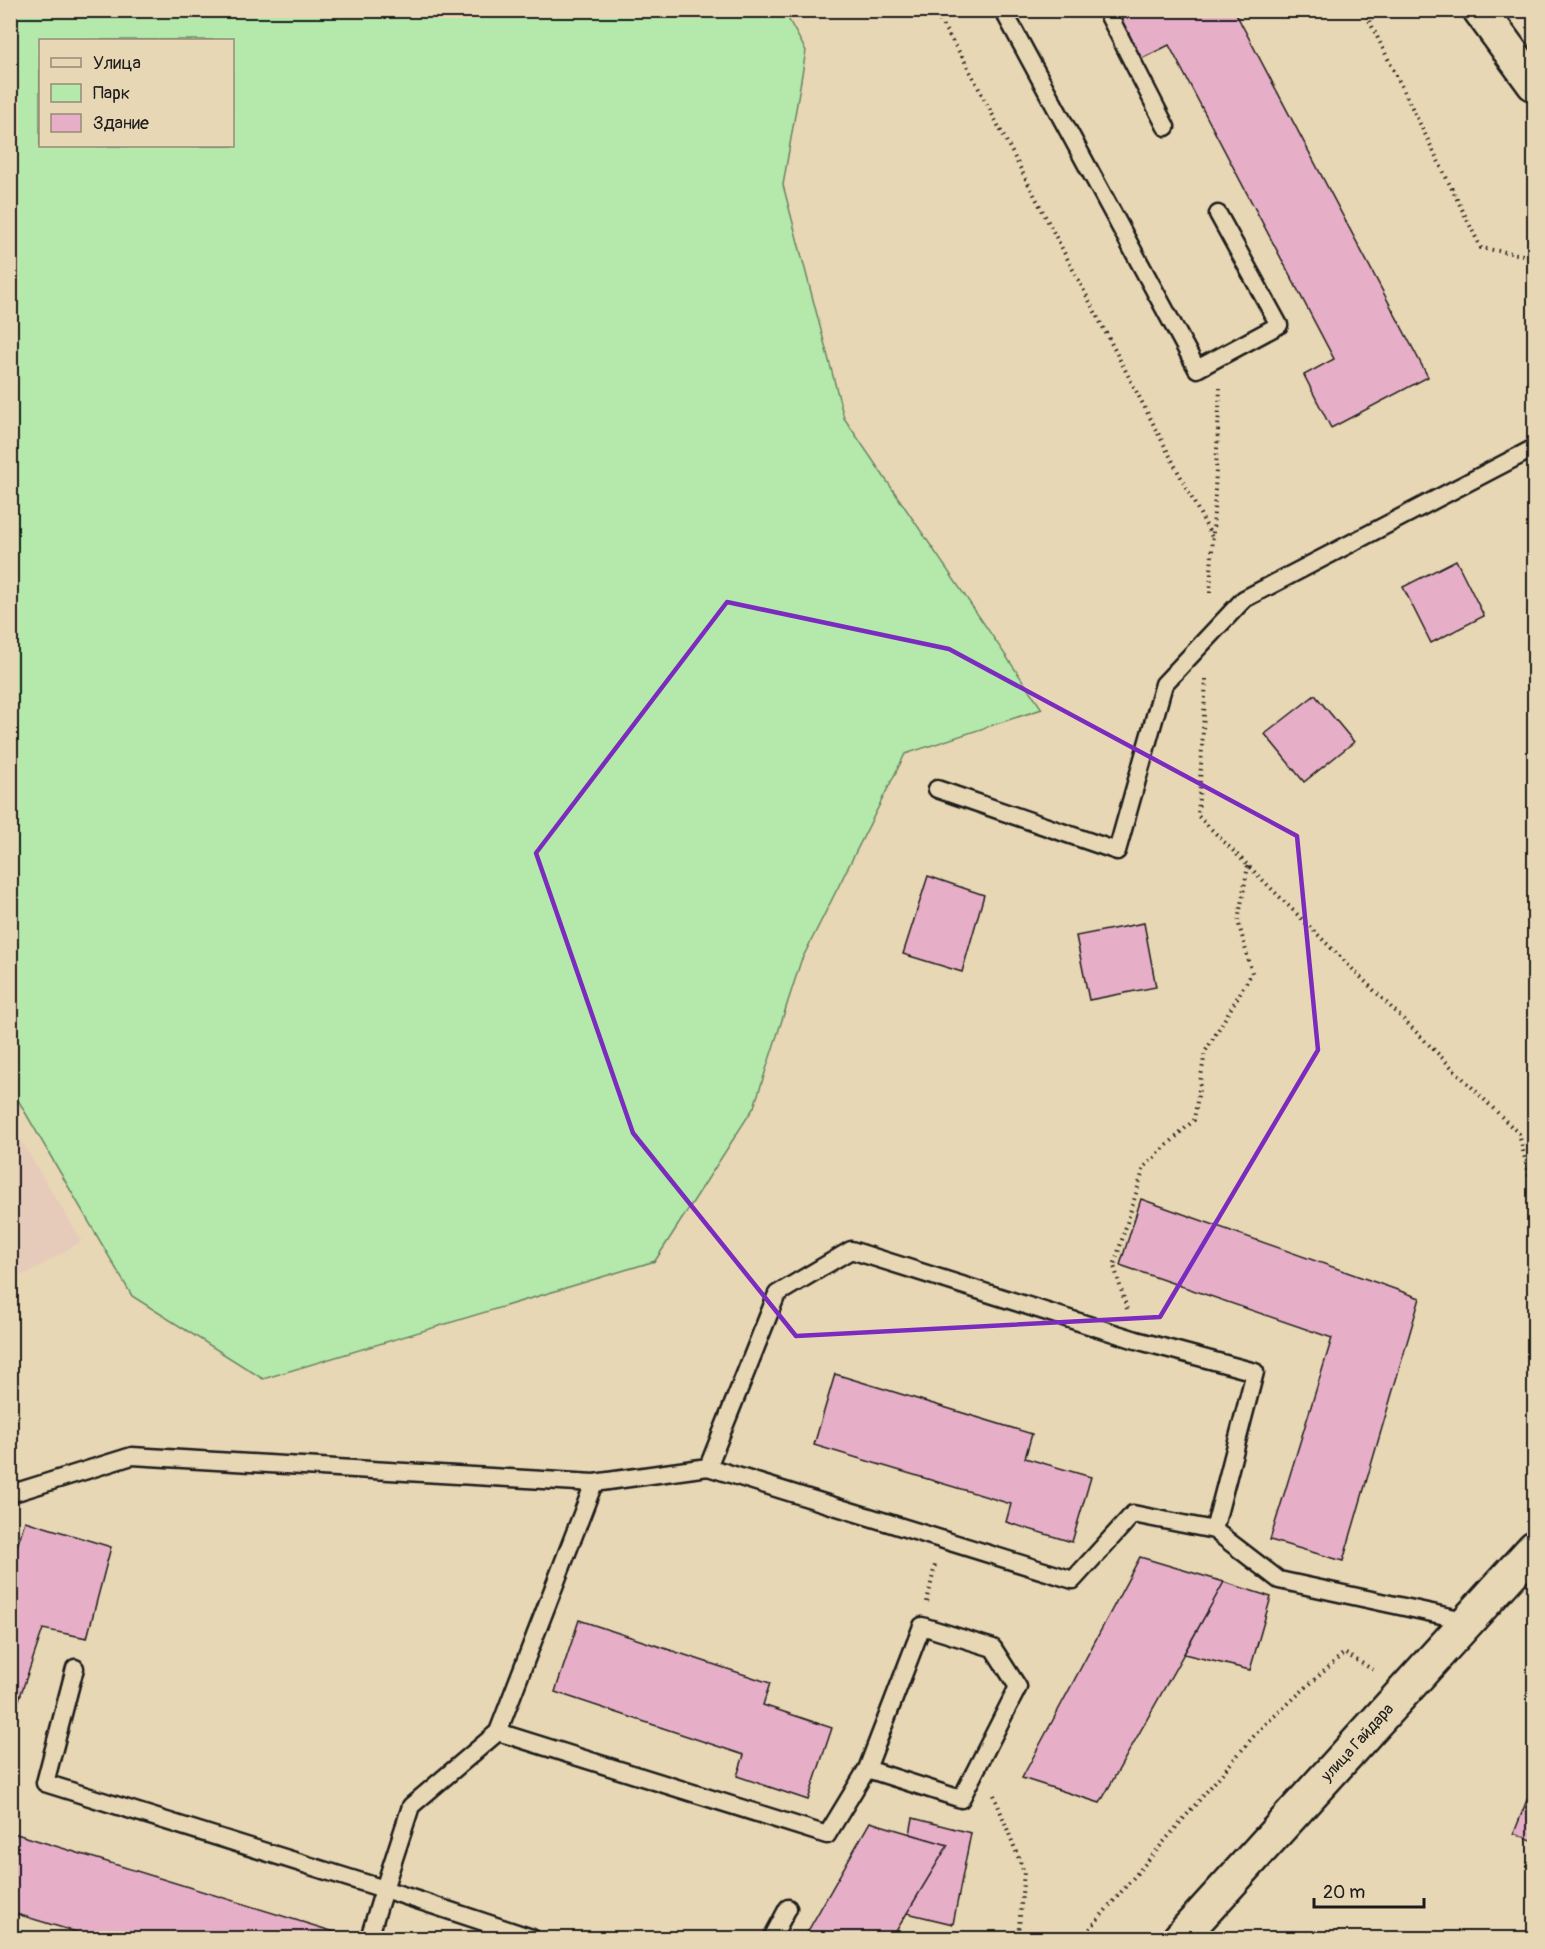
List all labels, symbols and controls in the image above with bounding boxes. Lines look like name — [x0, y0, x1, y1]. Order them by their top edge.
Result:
legend — [39, 39, 234, 147]
text: Улица — [93, 52, 141, 75]
text: Парк — [93, 82, 130, 105]
text: Здание — [93, 112, 149, 135]
street label: улица Гайдара — [1316, 1699, 1398, 1786]
scale bar — [1314, 1871, 1424, 1909]
text: 20 m — [1323, 1881, 1365, 1904]

